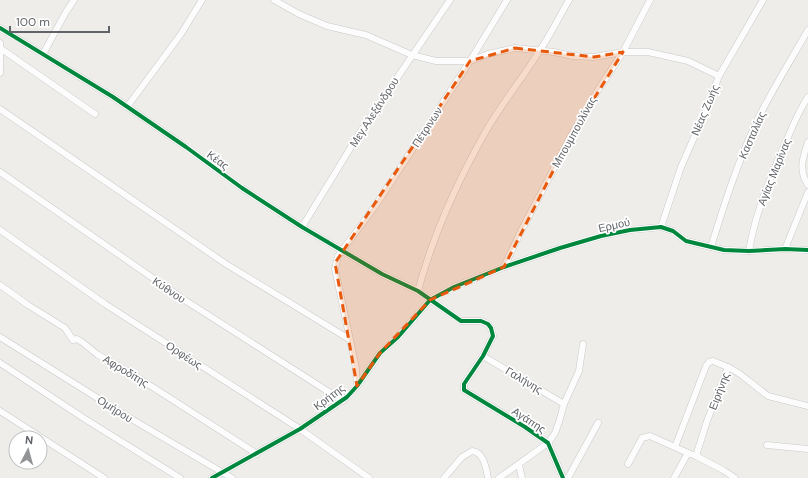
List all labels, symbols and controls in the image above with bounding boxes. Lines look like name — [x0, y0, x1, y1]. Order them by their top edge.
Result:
scale bar — [10, 8, 109, 34]
text: 100 m — [16, 14, 50, 30]
street label: Μεγ.Αλεξάνδρου — [346, 74, 402, 150]
street label: Νέας Ζωής — [688, 82, 722, 138]
street label: Μπουμπουλίνας — [549, 94, 599, 170]
street label: Πέτρινων — [409, 104, 446, 150]
street label: Κασταλίας — [735, 109, 769, 161]
street label: Αγίας Μαρίνας — [754, 136, 794, 208]
street label: Κέας — [204, 147, 232, 173]
street label: Ερμού — [597, 215, 631, 235]
street label: Κύθνου — [150, 274, 188, 306]
street label: Ορφέως — [163, 338, 205, 372]
street label: Αφροδίτης — [100, 352, 152, 390]
street label: Γαλήνης — [503, 363, 545, 397]
street label: Ειρήνης — [705, 370, 733, 412]
street label: Κρήτης — [311, 381, 347, 413]
street label: Ομήρου — [95, 393, 135, 425]
street label: Αγάπης — [509, 404, 549, 436]
north arrow — [8, 430, 48, 470]
text: N — [24, 433, 34, 447]

